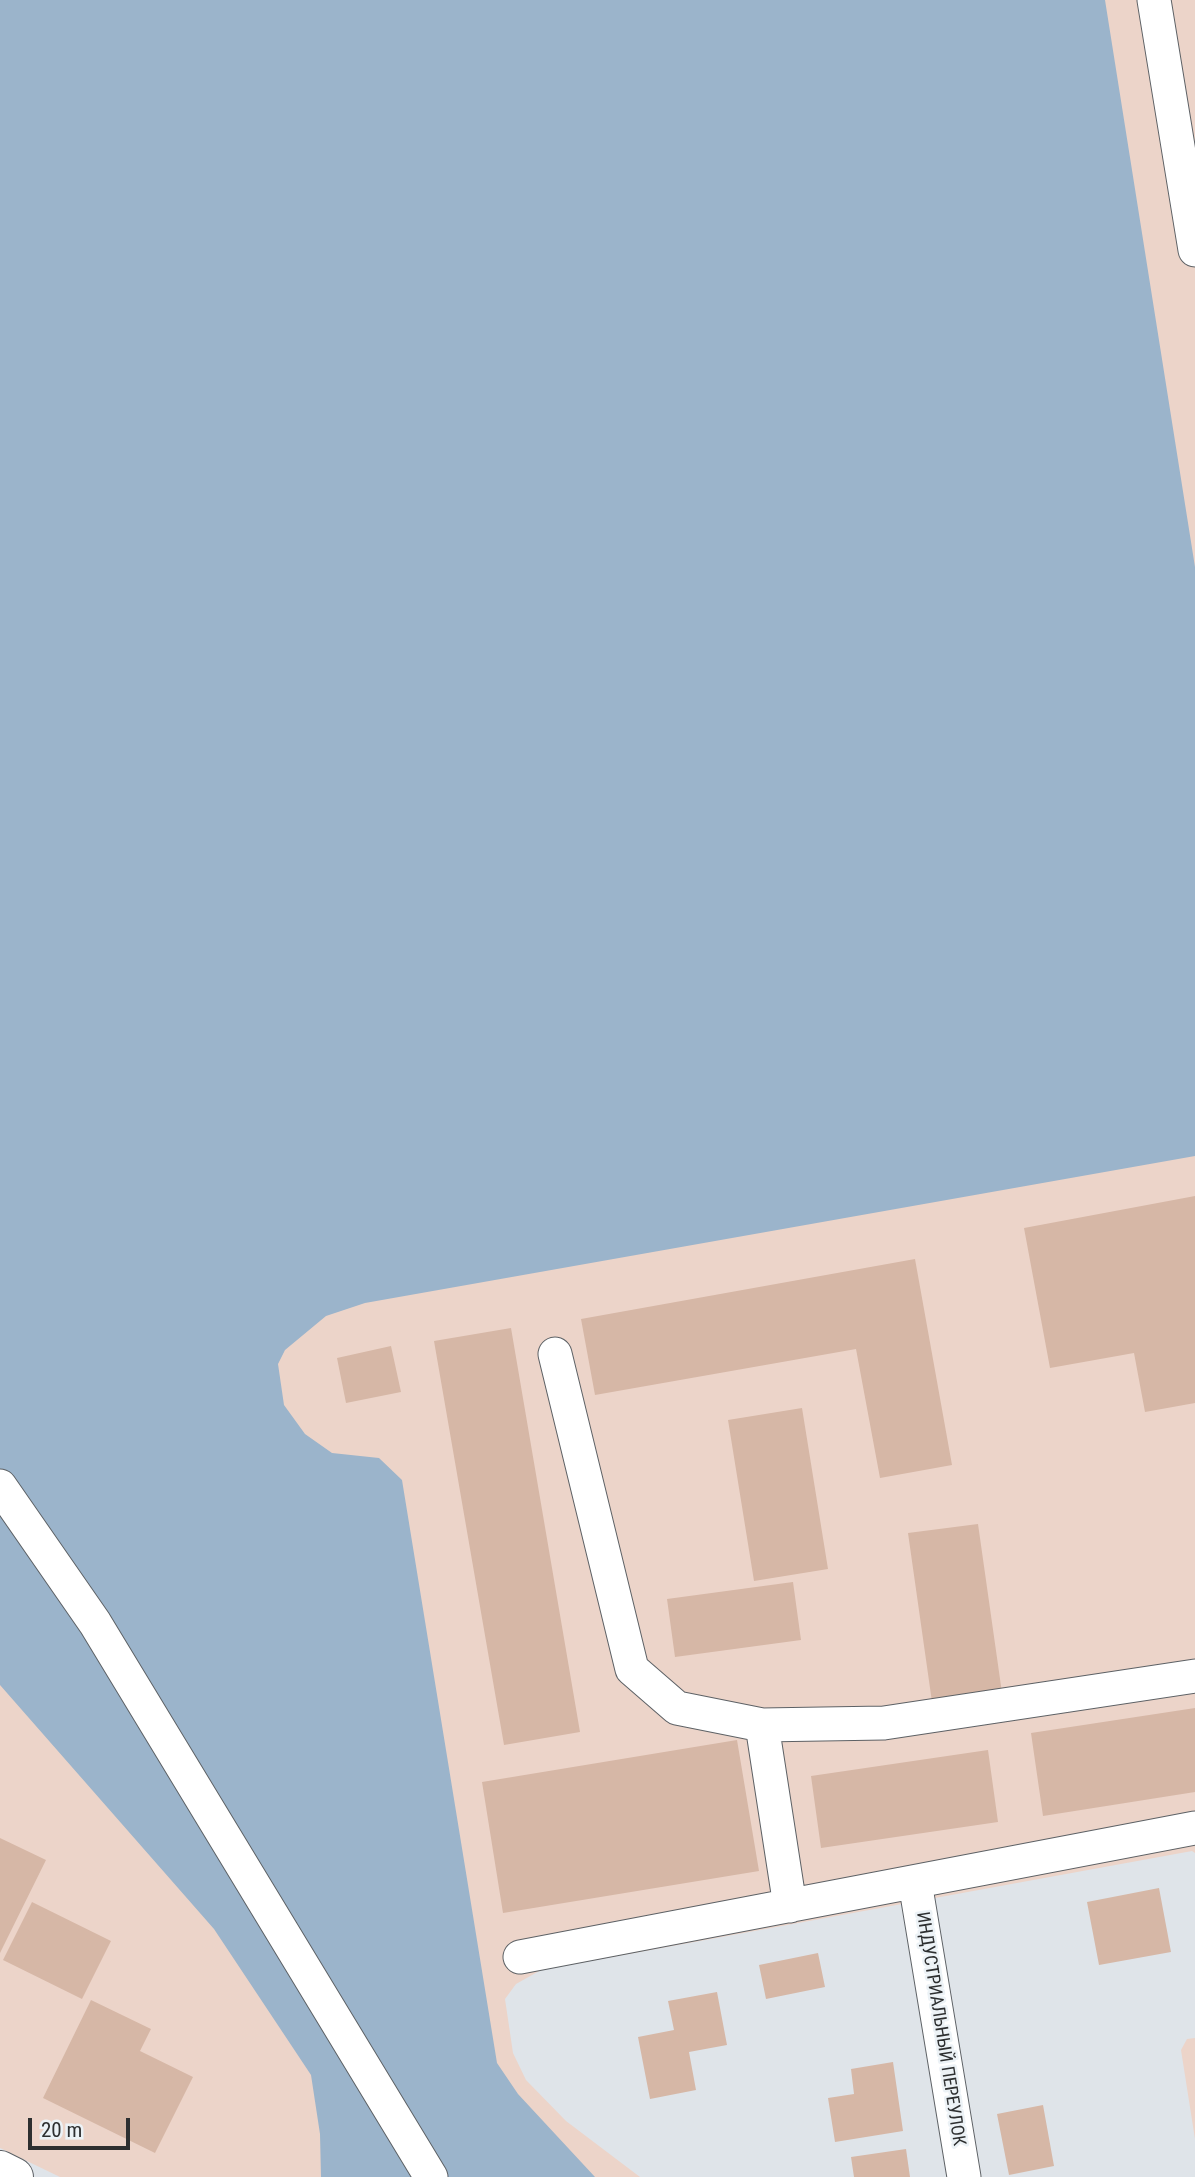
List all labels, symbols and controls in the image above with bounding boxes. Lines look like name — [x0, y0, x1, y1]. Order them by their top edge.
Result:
street label: ИНДУСТРИАЛЬНЫЙ ПЕРЕУЛОК — [911, 1910, 969, 2148]
scale bar — [32, 2104, 133, 2148]
text: 20 m — [41, 2118, 82, 2142]

